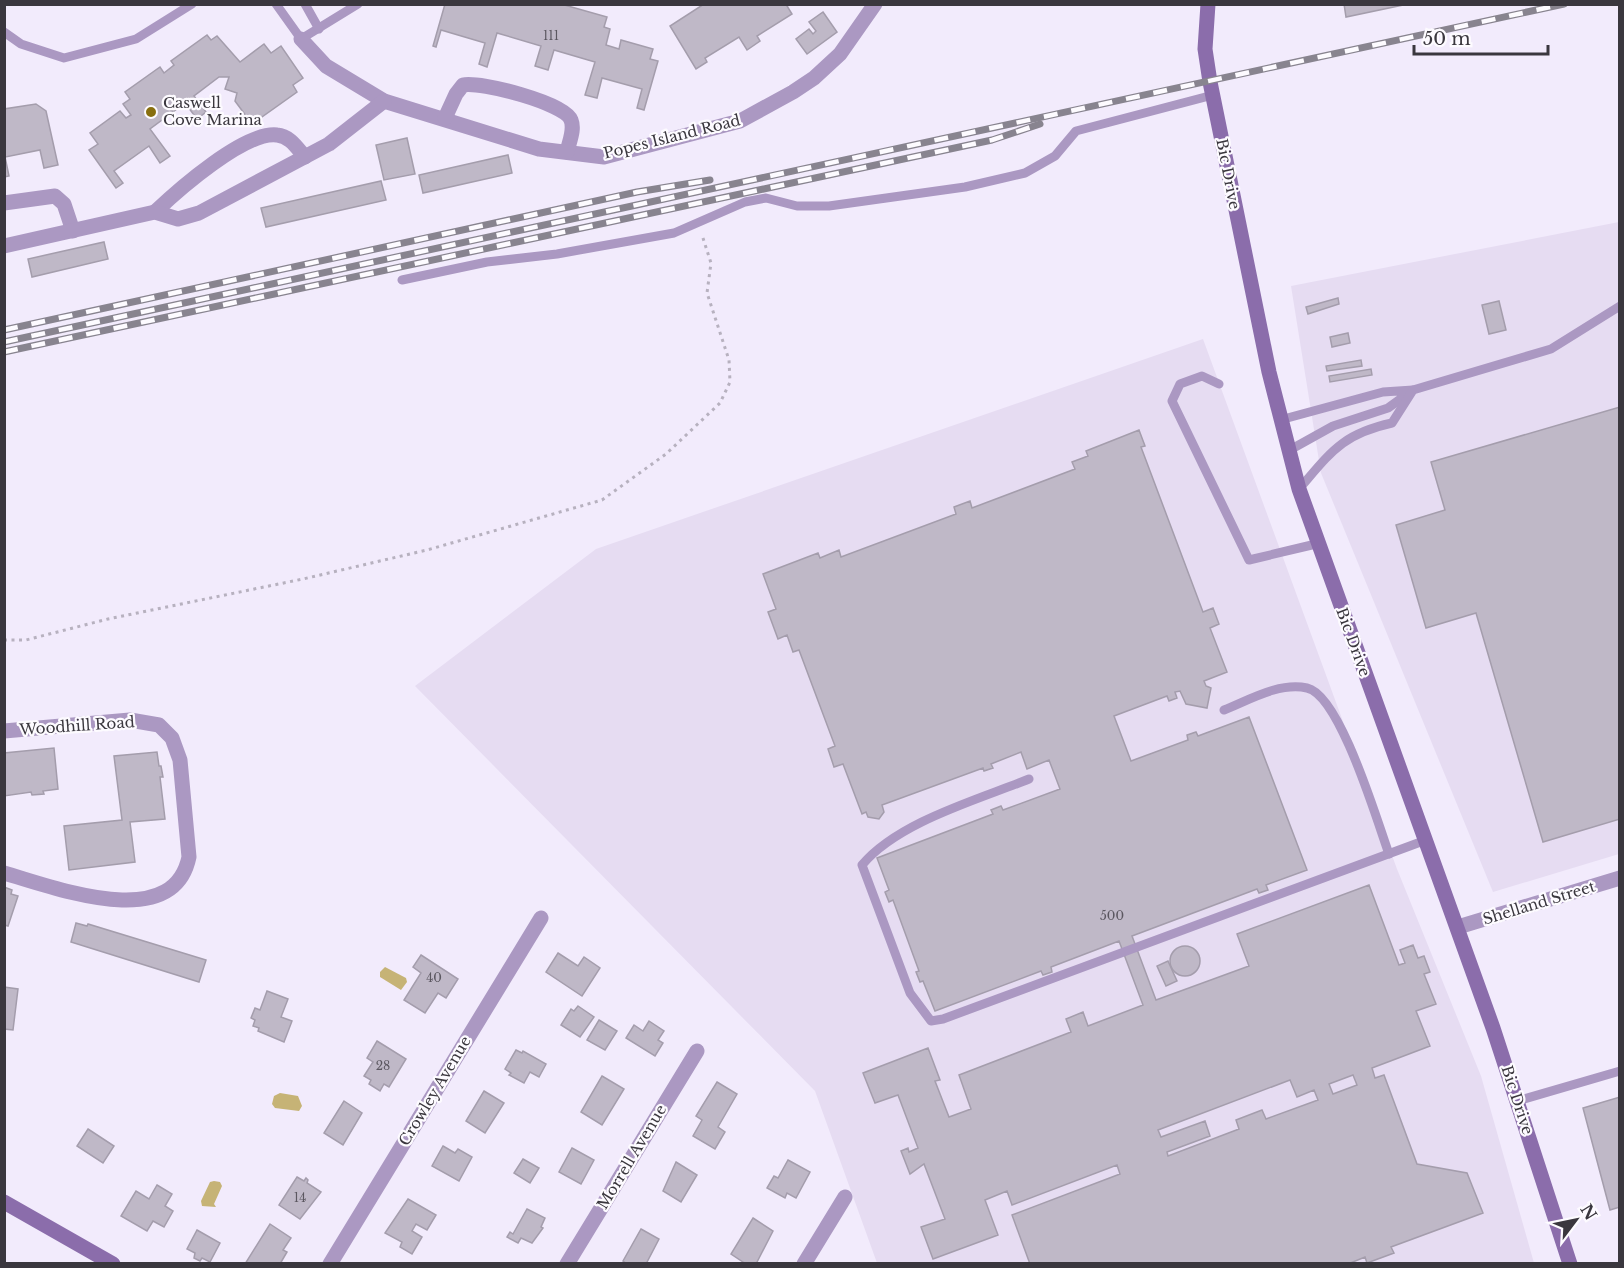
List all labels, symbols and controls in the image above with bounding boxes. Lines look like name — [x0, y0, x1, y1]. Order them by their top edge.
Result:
scale bar — [1414, 18, 1548, 56]
house number: 111 — [543, 28, 559, 43]
text: 50 m — [1423, 28, 1471, 50]
place label: Caswell Cove Marina — [163, 93, 263, 129]
marker: Caswell Cove Marina — [144, 105, 158, 119]
street label: Popes Island Road — [601, 110, 742, 163]
street label: Bic Drive — [1212, 137, 1245, 211]
street label: Bic Drive — [1332, 605, 1375, 679]
street label: Woodhill Road — [18, 712, 135, 739]
street label: Shelland Street — [1480, 876, 1598, 929]
house number: 500 — [1100, 908, 1124, 923]
house number: 40 — [426, 970, 442, 985]
street label: Crowley Avenue — [394, 1033, 475, 1149]
house number: 28 — [376, 1058, 390, 1073]
street label: Bic Drive — [1497, 1063, 1538, 1137]
street label: Morrell Avenue — [593, 1101, 670, 1213]
house number: 14 — [294, 1190, 306, 1205]
north arrow — [1546, 1190, 1606, 1250]
text: N — [1576, 1200, 1601, 1224]

